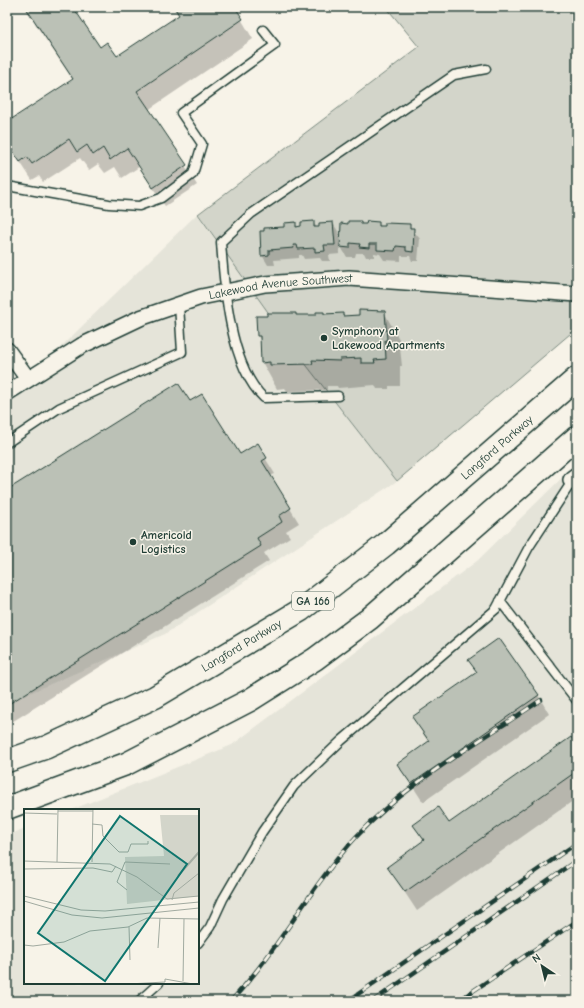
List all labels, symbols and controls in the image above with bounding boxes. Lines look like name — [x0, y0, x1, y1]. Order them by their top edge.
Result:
street label: Lakewood Avenue Southwest — [208, 271, 353, 302]
place label: Symphony at Lakewood Apartments — [332, 324, 445, 352]
marker: Symphony at Lakewood Apartments — [319, 333, 329, 343]
street label: Langford Parkway — [458, 412, 536, 483]
place label: Americold Logistics — [141, 528, 192, 556]
marker: Americold Logistics — [128, 537, 138, 547]
road number: GA 166 — [292, 592, 334, 610]
street label: Langford Parkway — [199, 616, 285, 675]
inset map — [24, 809, 199, 984]
north arrow — [522, 946, 562, 986]
text: N — [530, 951, 543, 966]

